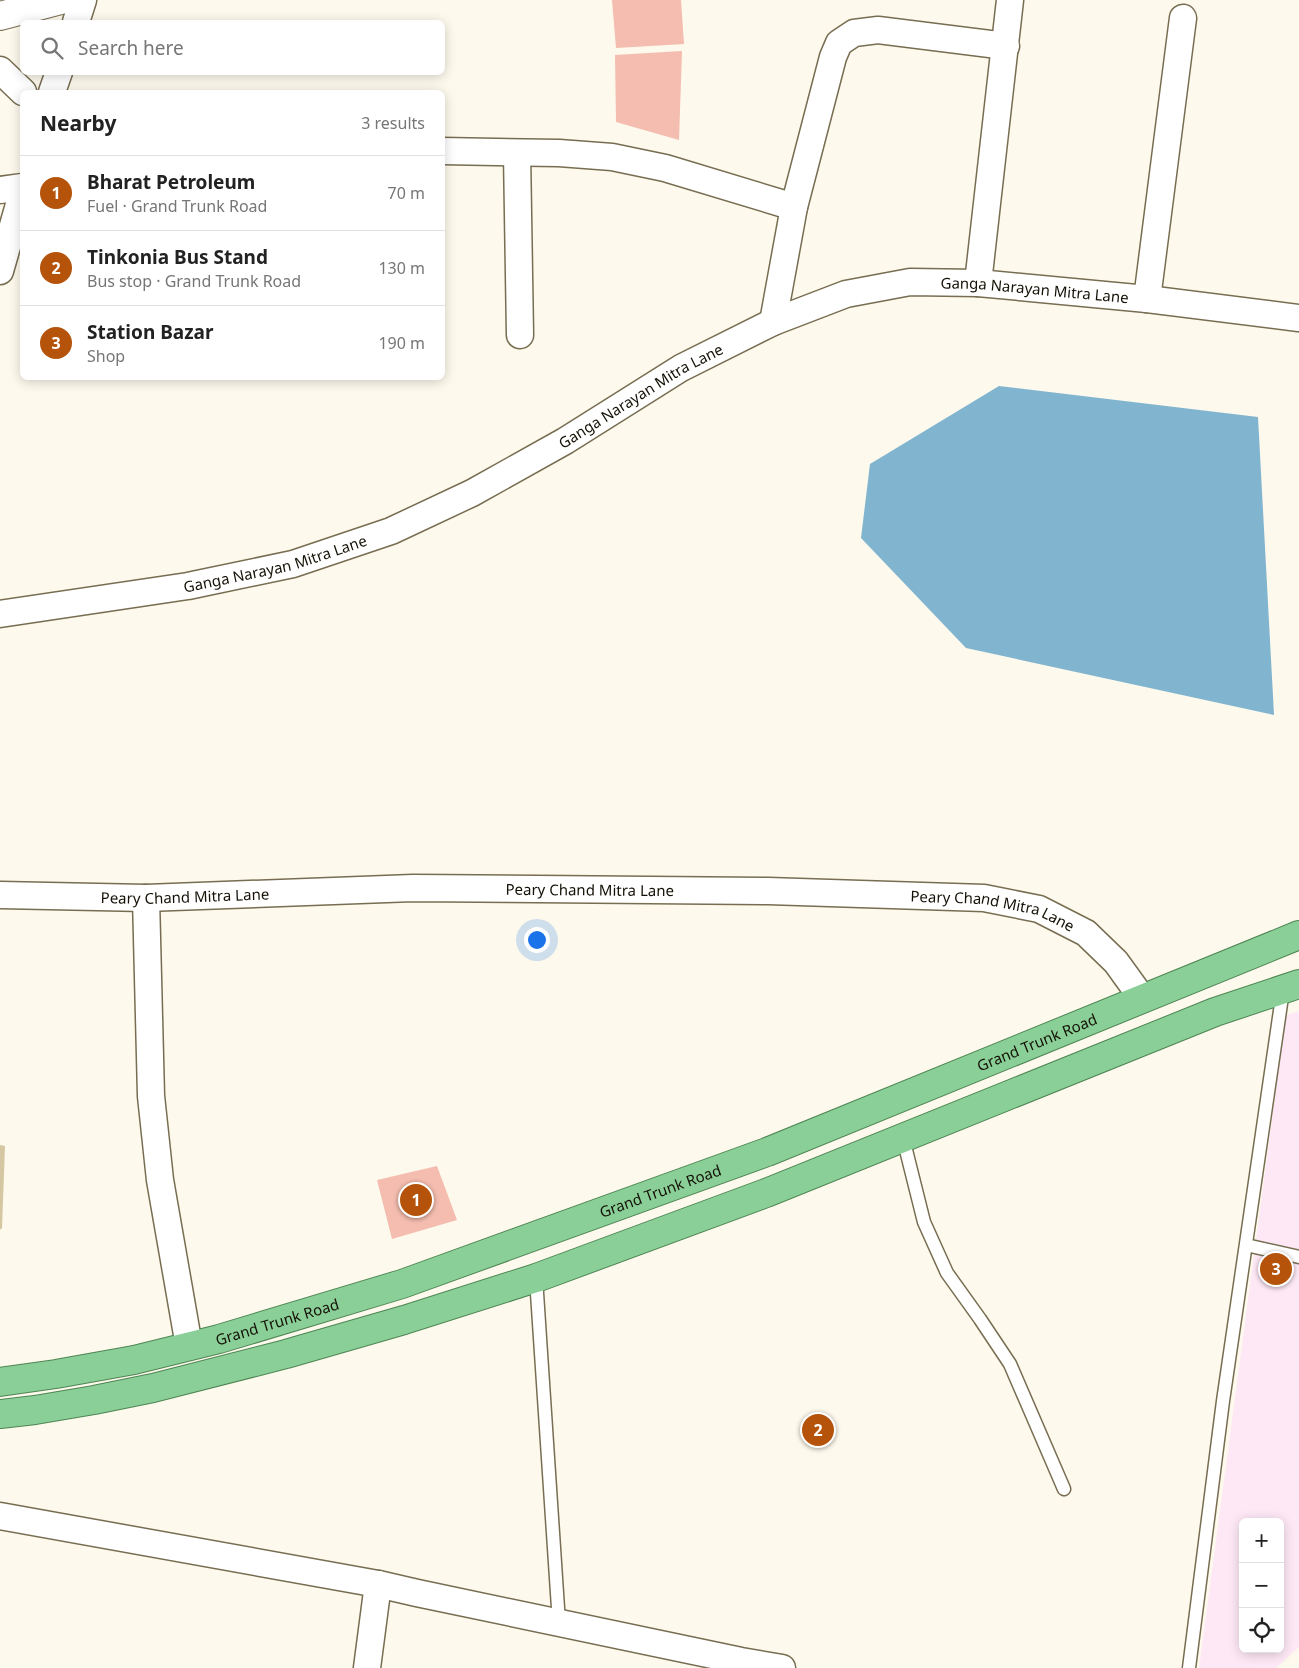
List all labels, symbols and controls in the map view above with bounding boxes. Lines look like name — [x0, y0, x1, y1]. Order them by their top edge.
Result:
search box — [20, 20, 445, 75]
icon: search — [38, 34, 66, 62]
text: Search here — [78, 35, 184, 61]
text: Nearby — [40, 109, 116, 137]
text: 3 results — [361, 112, 425, 134]
text: Bharat Petroleum — [87, 169, 255, 195]
text: 1 — [51, 182, 61, 204]
text: 70 m — [388, 182, 425, 204]
text: Fuel · Grand Trunk Road — [87, 195, 267, 217]
text: Tinkonia Bus Stand — [87, 244, 268, 270]
text: 2 — [51, 257, 61, 279]
text: 130 m — [378, 257, 425, 279]
text: Bus stop · Grand Trunk Road — [87, 270, 301, 292]
street label: Ganga Narayan Mitra Lane — [940, 272, 1130, 307]
text: Station Bazar — [87, 319, 213, 345]
text: 3 — [51, 332, 61, 354]
text: 190 m — [378, 332, 425, 354]
street label: Ganga Narayan Mitra Lane — [555, 339, 726, 453]
text: Shop — [87, 345, 125, 367]
street label: Ganga Narayan Mitra Lane — [182, 530, 369, 597]
street label: Peary Chand Mitra Lane — [505, 879, 674, 900]
street label: Peary Chand Mitra Lane — [101, 883, 270, 908]
street label: Peary Chand Mitra Lane — [910, 886, 1078, 936]
your location — [524, 927, 550, 953]
street label: Grand Trunk Road — [974, 1009, 1100, 1075]
street label: Grand Trunk Road — [597, 1159, 724, 1222]
pin: 1 — [400, 1181, 432, 1219]
pin: 3 — [1260, 1250, 1292, 1288]
street label: Grand Trunk Road — [213, 1294, 341, 1350]
pin: 2 — [802, 1411, 834, 1449]
map controls — [1239, 1518, 1284, 1653]
button: + — [1239, 1518, 1284, 1563]
button: − — [1239, 1563, 1284, 1608]
button: locate — [1239, 1608, 1284, 1653]

